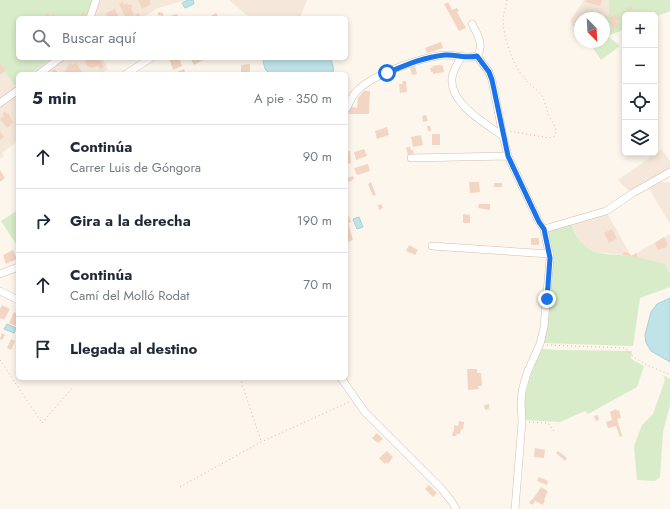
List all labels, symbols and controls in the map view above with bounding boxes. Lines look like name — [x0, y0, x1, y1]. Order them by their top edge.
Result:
north arrow — [574, 12, 610, 48]
map controls — [622, 12, 658, 156]
button: + — [622, 12, 658, 48]
search box — [16, 16, 348, 60]
icon: search — [30, 27, 52, 49]
text: Buscar aquí — [62, 27, 136, 49]
button: − — [622, 48, 658, 84]
route start — [378, 64, 396, 82]
button: locate — [622, 84, 658, 120]
text: 5 min — [32, 86, 76, 110]
text: A pie · 350 m — [254, 89, 332, 108]
button: layers — [622, 120, 658, 156]
text: Continúa — [70, 136, 132, 158]
icon: ahead — [32, 146, 54, 168]
text: 90 m — [303, 147, 332, 166]
text: Carrer Luis de Góngora — [70, 158, 201, 177]
icon: right — [32, 210, 54, 232]
text: Gira a la derecha — [70, 210, 191, 232]
text: 190 m — [297, 211, 332, 230]
text: Continúa — [70, 264, 132, 286]
icon: ahead — [32, 274, 54, 296]
text: 70 m — [303, 275, 332, 294]
text: Camí del Molló Rodat — [70, 286, 189, 305]
route end — [538, 290, 556, 308]
icon: arrive — [32, 338, 54, 360]
text: Llegada al destino — [70, 338, 197, 360]

